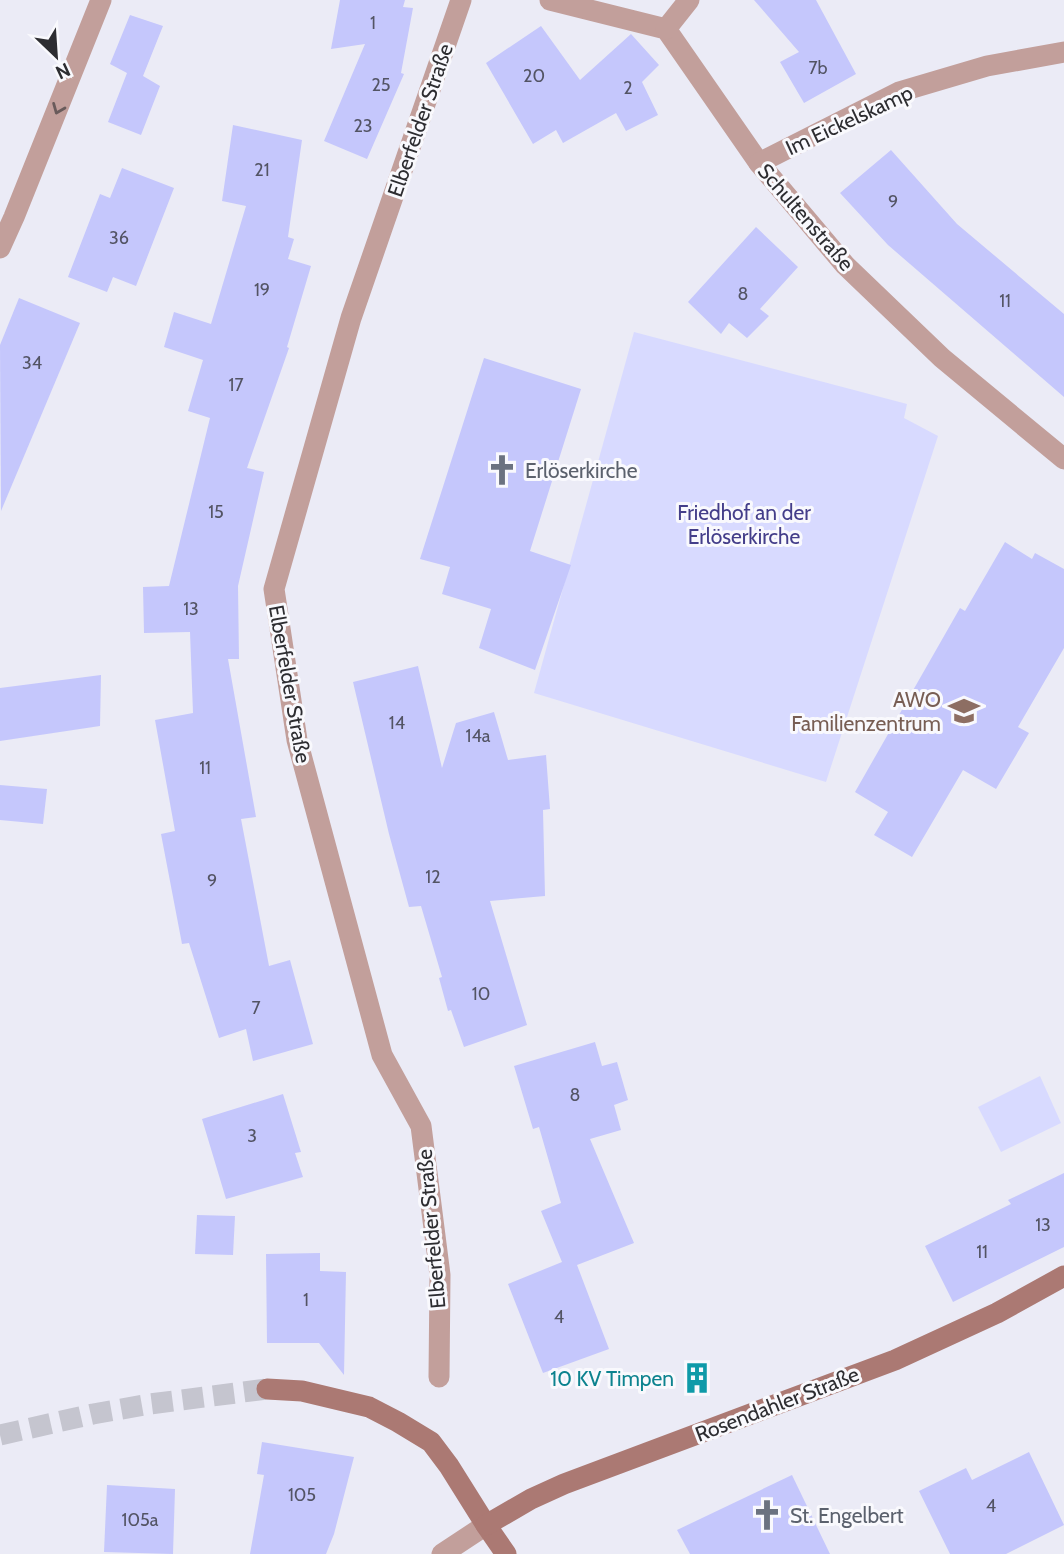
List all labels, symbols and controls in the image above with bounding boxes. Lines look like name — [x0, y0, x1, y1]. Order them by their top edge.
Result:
house number: 1 — [370, 12, 376, 34]
north arrow — [21, 21, 91, 91]
street label: Elberfelder Straße — [382, 40, 458, 200]
house number: 7b — [808, 57, 828, 79]
text: N — [52, 58, 74, 84]
house number: 20 — [523, 65, 545, 87]
house number: 25 — [371, 74, 391, 96]
house number: 2 — [623, 77, 633, 99]
street label: Im Eickelskamp — [782, 80, 916, 160]
one-way arrow — [52, 102, 66, 114]
house number: 23 — [353, 115, 373, 137]
street label: Schultenstraße — [753, 158, 859, 276]
house number: 21 — [254, 159, 270, 181]
house number: 9 — [888, 191, 898, 213]
house number: 36 — [109, 227, 129, 249]
house number: 19 — [254, 279, 270, 301]
house number: 8 — [738, 283, 748, 305]
house number: 11 — [999, 290, 1011, 312]
house number: 34 — [22, 352, 42, 374]
house number: 17 — [229, 374, 243, 396]
church icon: Erlöserkirche — [485, 453, 519, 487]
place label: Erlöserkirche — [525, 458, 638, 483]
park label: Friedhof an der Erlöserkirche — [677, 500, 811, 549]
house number: 15 — [208, 501, 224, 523]
house number: 13 — [183, 598, 199, 620]
street label: Elberfelder Straße — [264, 603, 316, 765]
place label: AWO Familienzentrum — [791, 687, 941, 736]
school or university icon: AWO Familienzentrum — [947, 694, 981, 728]
house number: 14 — [389, 712, 405, 734]
house number: 14a — [466, 725, 491, 747]
house number: 11 — [199, 757, 211, 779]
house number: 12 — [425, 866, 441, 888]
house number: 9 — [207, 870, 217, 892]
house number: 10 — [472, 983, 490, 1005]
house number: 7 — [251, 997, 261, 1019]
house number: 8 — [570, 1084, 580, 1106]
house number: 3 — [247, 1125, 257, 1147]
street label: Elberfelder Straße — [412, 1148, 450, 1310]
house number: 13 — [1035, 1214, 1051, 1236]
house number: 11 — [976, 1241, 988, 1263]
house number: 1 — [303, 1289, 309, 1311]
house number: 4 — [554, 1306, 564, 1328]
building icon: 10 KV Timpen — [680, 1361, 714, 1395]
street label: Rosendahler Straße — [692, 1361, 863, 1447]
place label: 10 KV Timpen — [550, 1366, 674, 1391]
house number: 105 — [288, 1484, 316, 1506]
house number: 4 — [986, 1495, 996, 1517]
church icon: St. Engelbert — [750, 1498, 784, 1532]
place label: St. Engelbert — [790, 1503, 904, 1528]
house number: 105a — [122, 1509, 159, 1531]

